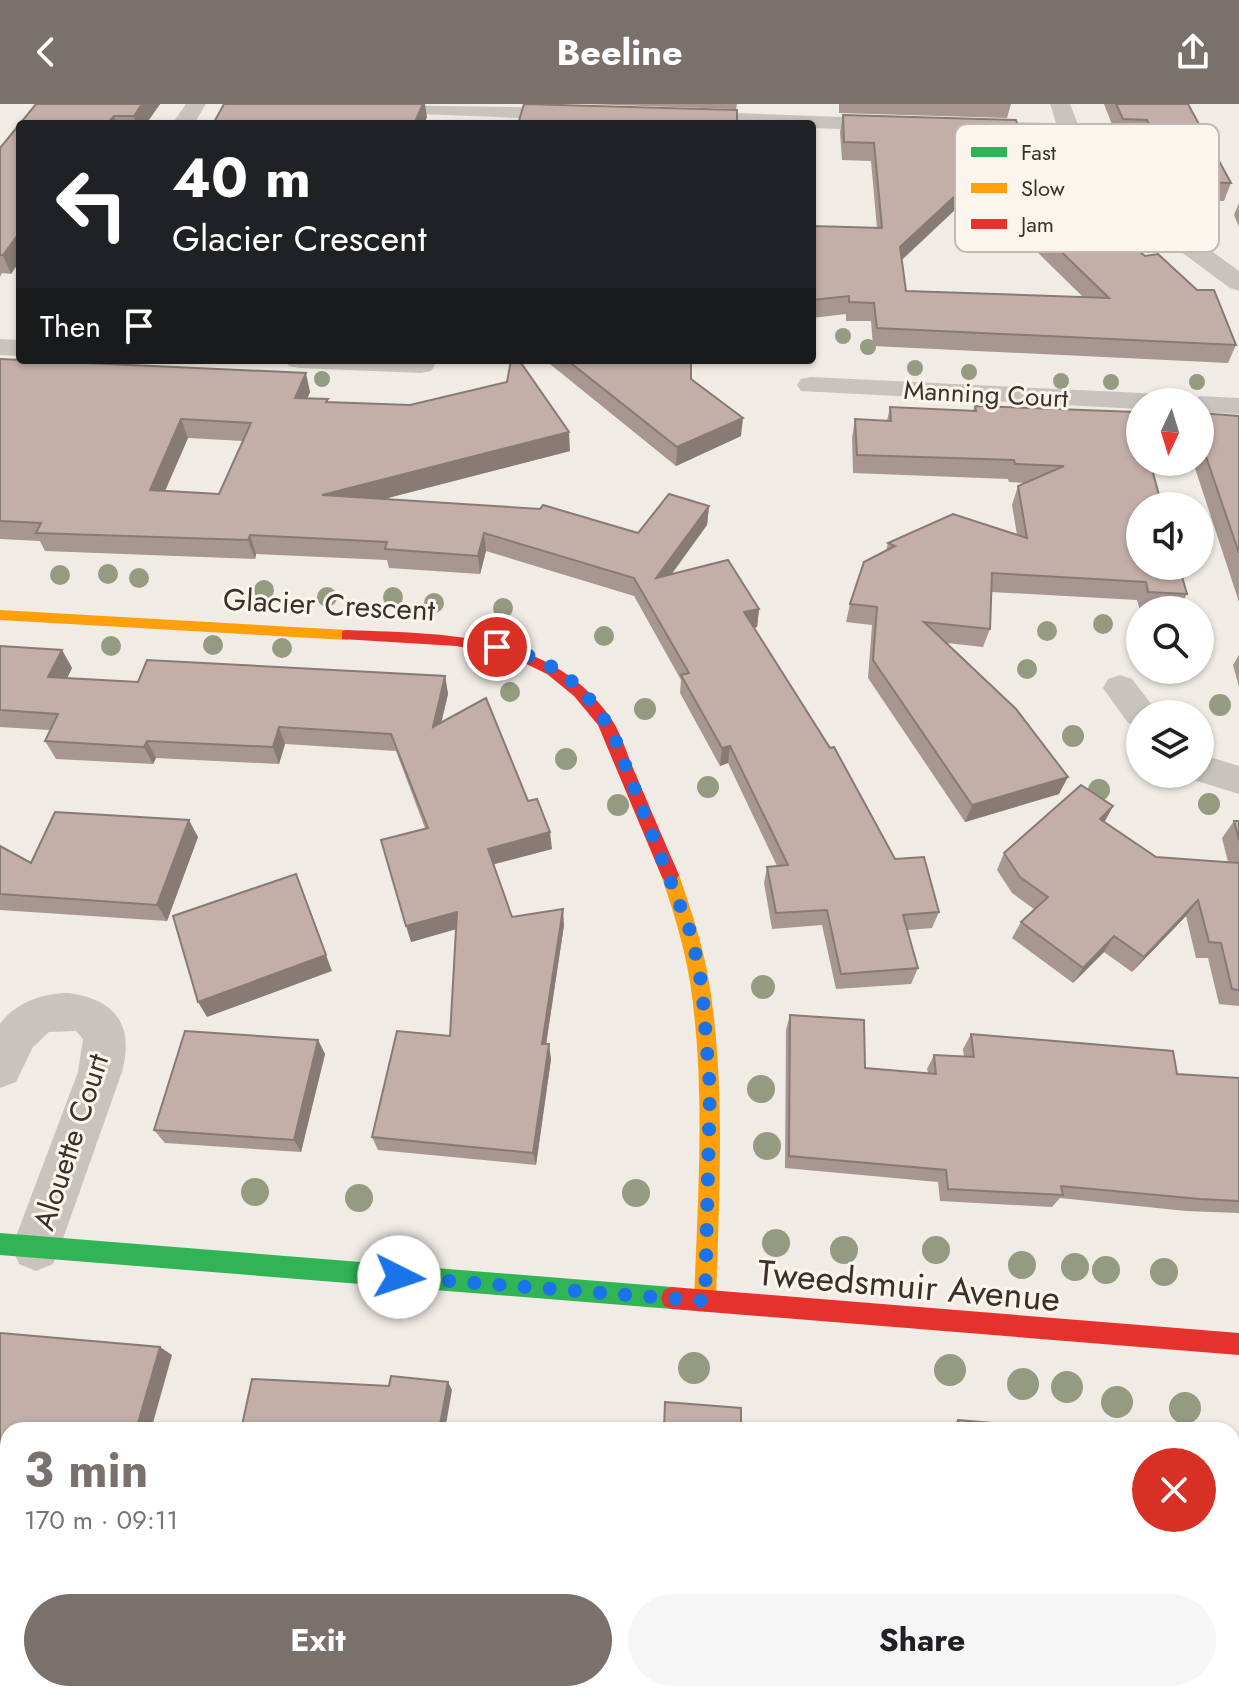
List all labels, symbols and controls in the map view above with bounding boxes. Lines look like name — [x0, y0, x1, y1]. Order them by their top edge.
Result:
text: Beeline — [556, 26, 683, 78]
icon: back — [24, 30, 68, 74]
icon: share — [1171, 30, 1215, 74]
legend — [955, 124, 1219, 252]
text: Fast — [1021, 136, 1057, 168]
text: 40 m — [172, 137, 311, 218]
icon: left — [40, 152, 144, 256]
text: Slow — [1021, 172, 1065, 204]
text: Jam — [1018, 208, 1054, 240]
text: Glacier Crescent — [172, 212, 427, 264]
icon: arrive — [117, 304, 161, 348]
text: Then — [40, 305, 101, 348]
street label: Manning Court — [903, 371, 1070, 417]
north arrow — [1126, 388, 1214, 476]
map controls — [1126, 388, 1214, 788]
button: sound — [1126, 492, 1214, 580]
street label: Glacier Crescent — [222, 577, 437, 632]
button: search — [1126, 596, 1214, 684]
pin — [463, 613, 531, 681]
icon: arrive — [475, 625, 519, 669]
button: layers — [1126, 700, 1214, 788]
street label: Alouette Court — [22, 1047, 120, 1236]
position arrow — [357, 1235, 441, 1319]
street label: Tweedsmuir Avenue — [756, 1246, 1062, 1324]
text: 3 min — [24, 1436, 148, 1505]
button: close — [1132, 1448, 1216, 1532]
text: 170 m · 09:11 — [24, 1501, 178, 1539]
button: Exit — [24, 1594, 612, 1686]
button: Share — [628, 1594, 1216, 1686]

